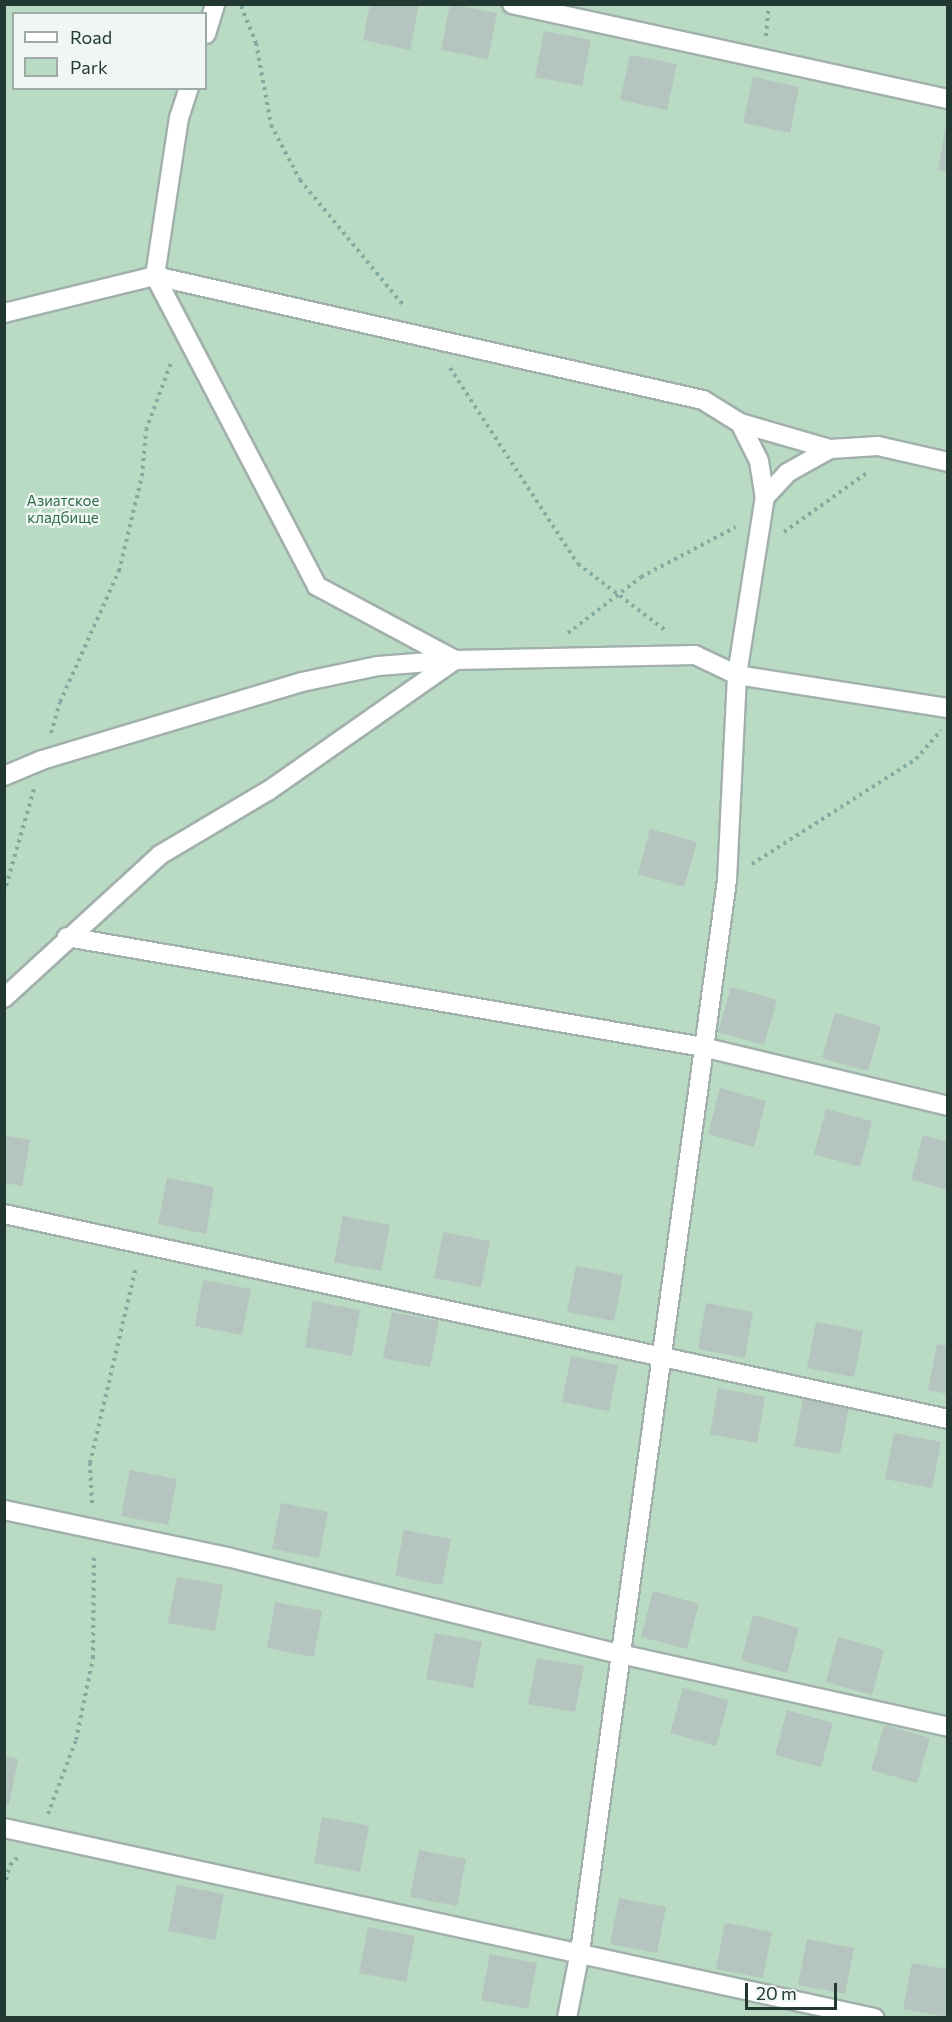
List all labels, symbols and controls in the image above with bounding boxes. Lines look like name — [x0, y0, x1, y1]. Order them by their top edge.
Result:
legend — [12, 12, 207, 90]
text: Road — [70, 26, 112, 48]
text: Park — [70, 56, 108, 78]
park label: Азиатское кладбище — [27, 491, 99, 526]
scale bar — [748, 1971, 840, 2009]
text: 20 m — [756, 1982, 797, 2004]

